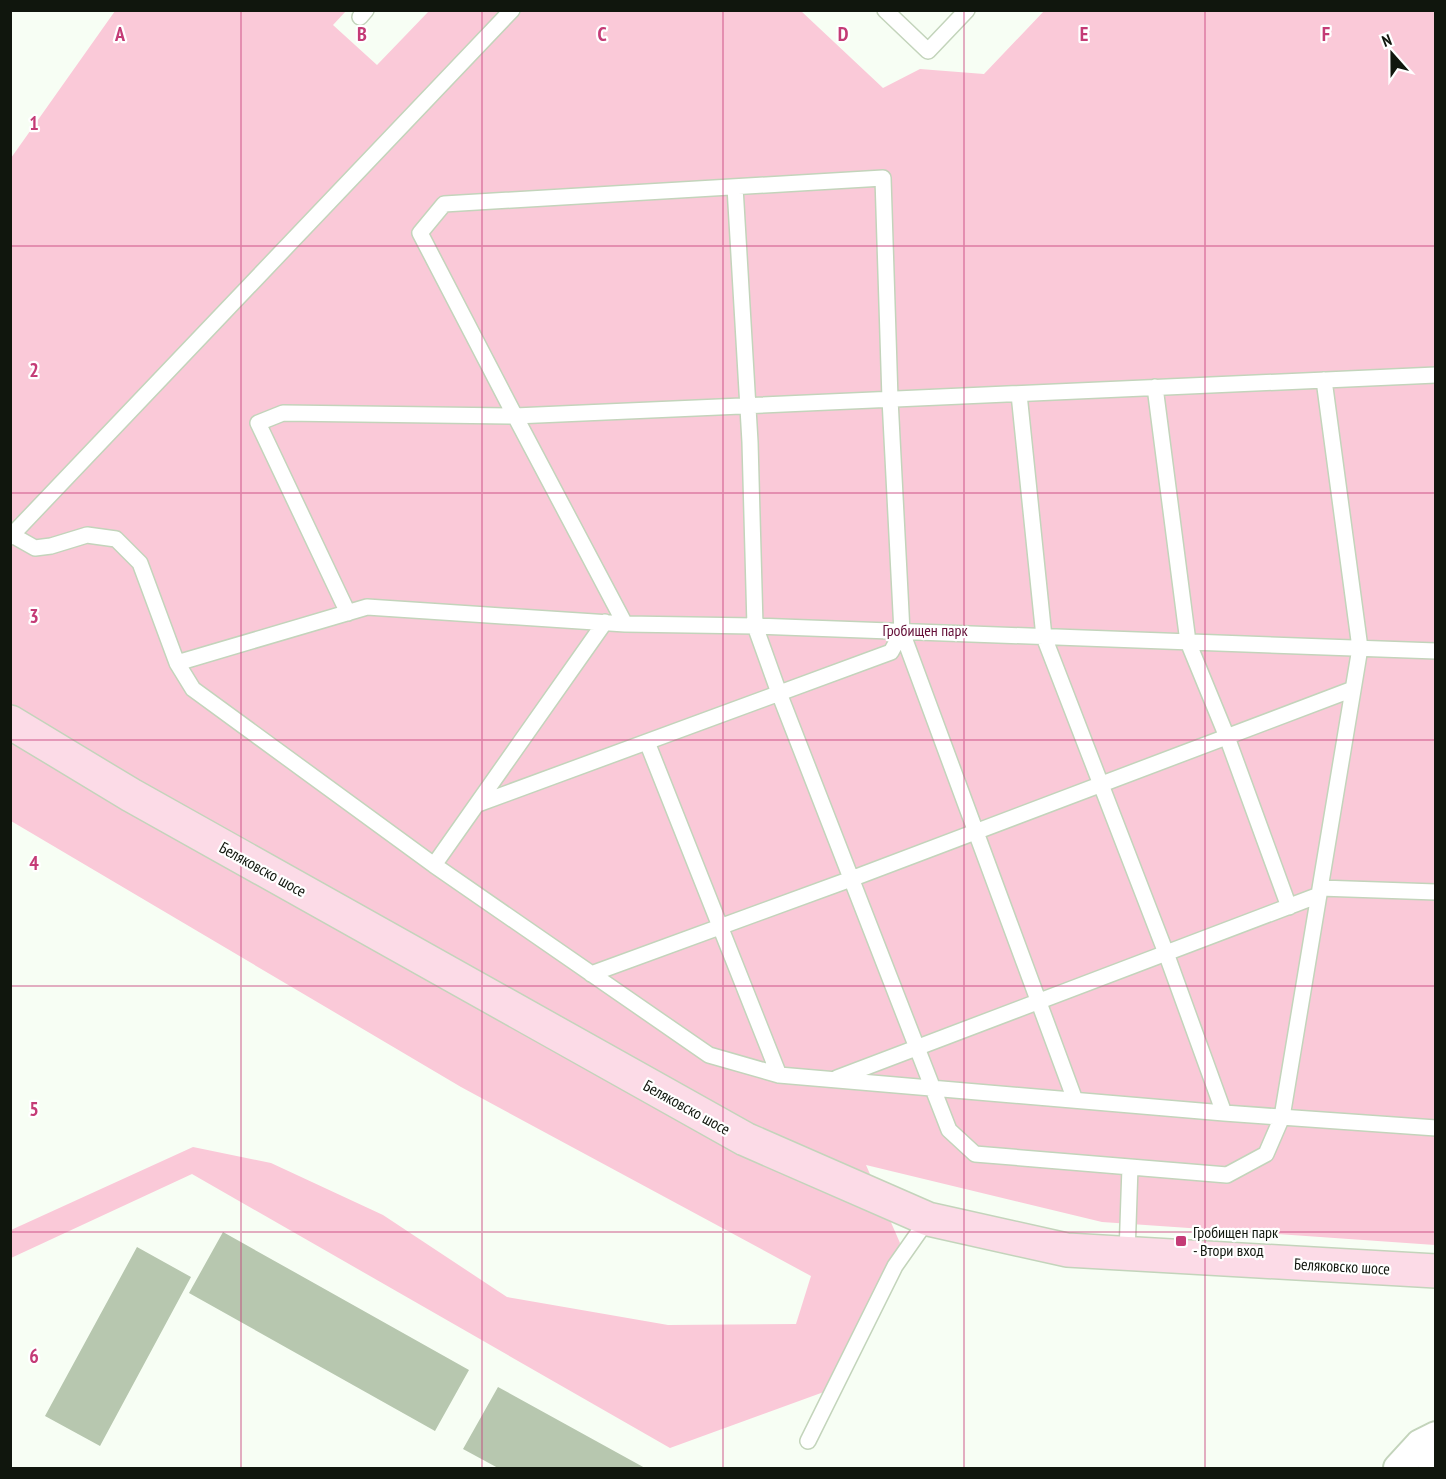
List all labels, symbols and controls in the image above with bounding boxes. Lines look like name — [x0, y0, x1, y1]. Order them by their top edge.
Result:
text: A — [114, 21, 126, 47]
text: B — [357, 21, 367, 47]
text: C — [597, 21, 607, 47]
text: D — [838, 21, 849, 47]
text: E — [1080, 21, 1088, 47]
text: F — [1322, 21, 1330, 47]
north arrow — [1362, 24, 1422, 84]
text: N — [1379, 29, 1394, 51]
text: 1 — [29, 110, 39, 136]
text: 2 — [29, 357, 39, 383]
text: 3 — [29, 603, 39, 629]
park label: Гробищен парк — [882, 620, 968, 640]
street label: Беляковско шосе — [216, 837, 310, 901]
text: 4 — [29, 850, 39, 876]
street label: Беляковско шосе — [640, 1075, 734, 1139]
text: 5 — [29, 1096, 39, 1122]
place label: Гробищен парк - Втори вход — [1193, 1222, 1279, 1260]
marker: Гробищен парк - Втори вход — [1174, 1234, 1188, 1248]
street label: Беляковско шосе — [1293, 1253, 1391, 1279]
text: 6 — [29, 1343, 39, 1369]

